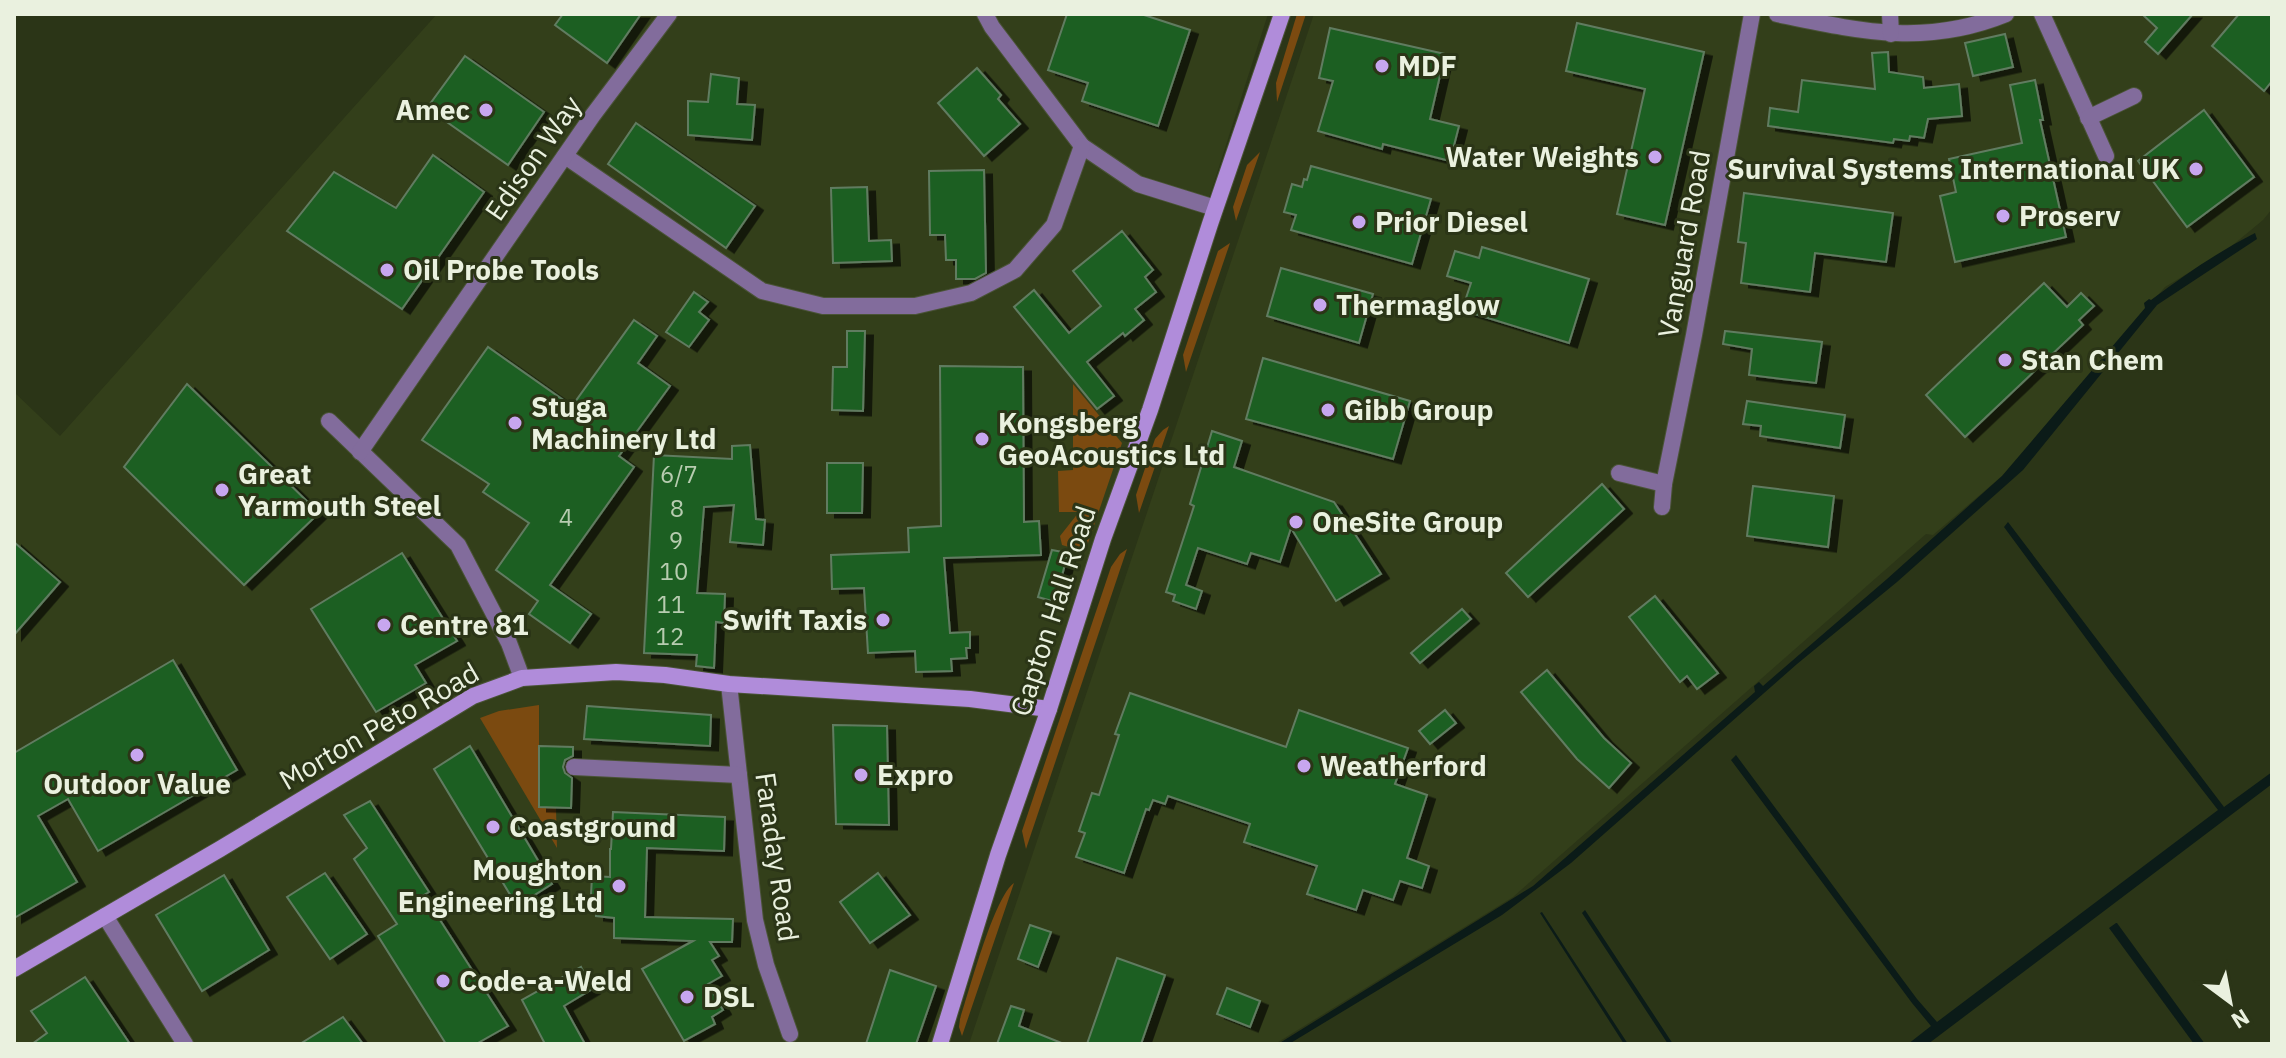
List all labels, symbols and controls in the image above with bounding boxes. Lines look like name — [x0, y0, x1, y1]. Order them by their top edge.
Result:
place label: MDF — [1398, 47, 1457, 84]
marker: MDF — [1373, 57, 1391, 75]
street label: Edison Way — [476, 88, 589, 228]
place label: Amec — [396, 91, 470, 128]
marker: Amec — [477, 101, 495, 119]
place label: Water Weights — [1445, 138, 1639, 175]
street label: Vanguard Road — [1649, 147, 1718, 341]
marker: Water Weights — [1646, 148, 1664, 166]
place label: Survival Systems International UK — [1727, 150, 2181, 187]
marker: Survival Systems International UK — [2187, 160, 2205, 178]
place label: Proserv — [2019, 197, 2120, 234]
place label: Prior Diesel — [1375, 203, 1528, 240]
marker: Proserv — [1994, 207, 2012, 225]
marker: Prior Diesel — [1350, 213, 1368, 231]
place label: Oil Probe Tools — [403, 251, 599, 288]
marker: Oil Probe Tools — [378, 261, 396, 279]
place label: Thermaglow — [1336, 286, 1501, 323]
marker: Thermaglow — [1311, 296, 1329, 314]
place label: Stan Chem — [2021, 341, 2164, 378]
marker: Stan Chem — [1996, 351, 2014, 369]
place label: Stuga Machinery Ltd — [531, 388, 716, 457]
place label: Gibb Group — [1344, 391, 1494, 428]
marker: Gibb Group — [1319, 401, 1337, 419]
place label: Kongsberg GeoAcoustics Ltd — [998, 404, 1225, 473]
marker: Stuga Machinery Ltd — [506, 414, 524, 432]
marker: Kongsberg GeoAcoustics Ltd — [973, 430, 991, 448]
place label: Great Yarmouth Steel — [238, 455, 441, 524]
house number: 6/7 — [660, 458, 698, 490]
marker: Great Yarmouth Steel — [213, 481, 231, 499]
house number: 8 — [670, 492, 684, 524]
house number: 4 — [559, 501, 573, 533]
street label: Gapton Hall Road — [1001, 501, 1104, 721]
place label: OneSite Group — [1312, 503, 1503, 540]
marker: OneSite Group — [1287, 513, 1305, 531]
house number: 9 — [669, 524, 683, 556]
house number: 10 — [660, 555, 688, 587]
house number: 11 — [657, 588, 685, 620]
place label: Swift Taxis — [722, 601, 867, 638]
place label: Centre 81 — [400, 606, 529, 643]
marker: Swift Taxis — [874, 611, 892, 629]
marker: Centre 81 — [375, 616, 393, 634]
house number: 12 — [656, 620, 684, 652]
street label: Morton Peto Road — [272, 653, 485, 798]
marker: Outdoor Value — [128, 746, 146, 764]
place label: Weatherford — [1320, 747, 1487, 784]
place label: Expro — [877, 756, 954, 793]
marker: Weatherford — [1295, 757, 1313, 775]
place label: Outdoor Value — [43, 765, 231, 802]
marker: Expro — [852, 766, 870, 784]
street label: Faraday Road — [747, 770, 808, 944]
place label: Coastground — [509, 808, 676, 845]
marker: Coastground — [484, 818, 502, 836]
place label: Moughton Engineering Ltd — [398, 851, 603, 920]
marker: Moughton Engineering Ltd — [610, 877, 628, 895]
place label: Code-a-Weld — [459, 962, 632, 999]
north arrow — [2190, 962, 2270, 1042]
marker: Code-a-Weld — [434, 972, 452, 990]
place label: DSL — [703, 978, 755, 1015]
marker: DSL — [678, 988, 696, 1006]
text: N — [2226, 1003, 2255, 1036]

